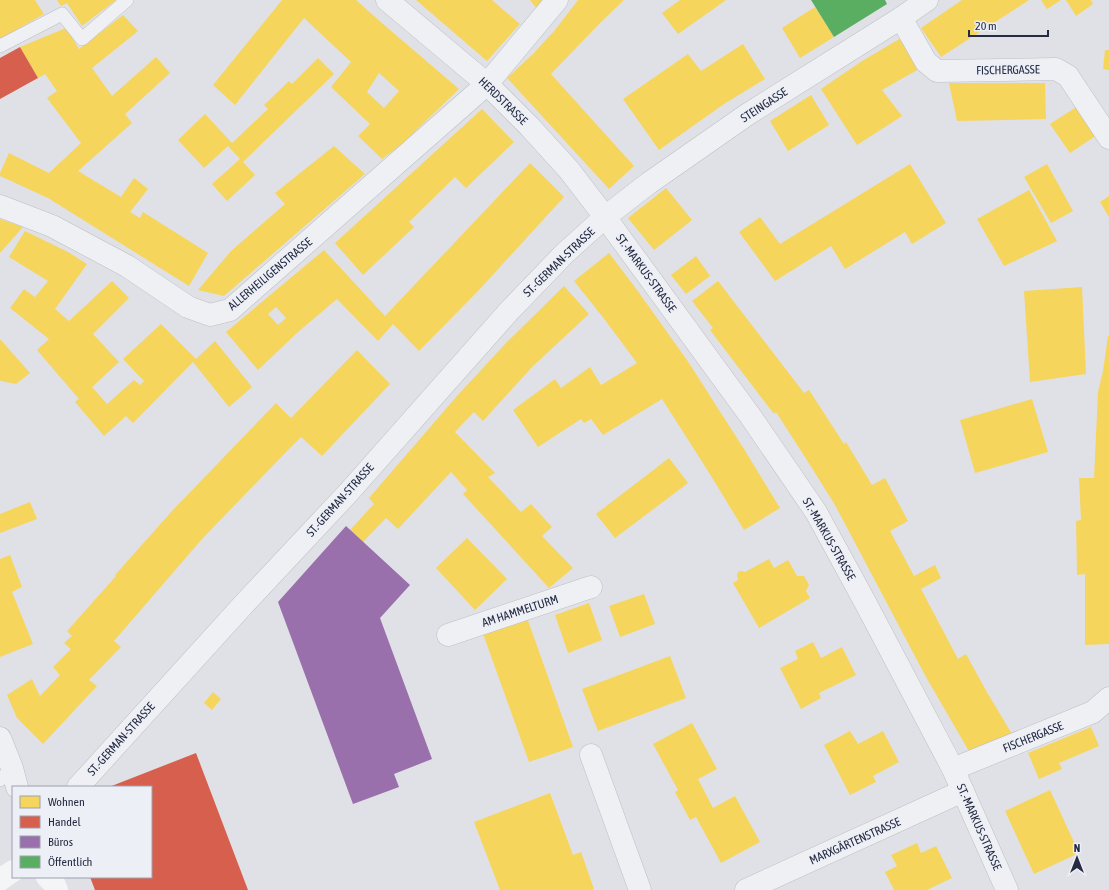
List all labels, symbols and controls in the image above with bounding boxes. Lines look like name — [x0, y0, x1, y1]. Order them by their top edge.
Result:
scale bar — [969, 12, 1048, 38]
text: 20 m — [975, 19, 997, 33]
street label: FISCHERGASSE — [976, 62, 1040, 78]
street label: HERDSTRASSE — [476, 74, 530, 128]
street label: STEINGASSE — [738, 85, 790, 125]
street label: ST.-GERMAN-STRASSE — [520, 224, 598, 300]
street label: ST.-MARKUS-STRASSE — [613, 231, 679, 315]
street label: ALLERHEILIGENSTRASSE — [225, 235, 315, 313]
street label: ST.-GERMAN-STRASSE — [303, 460, 377, 540]
street label: ST.-MARKUS-STRASSE — [800, 495, 858, 583]
street label: AM HAMMELTURM — [480, 592, 560, 630]
street label: ST.-GERMAN-STRASSE — [84, 699, 158, 779]
street label: FISCHERGASSE — [1001, 719, 1065, 755]
street label: ST.-MARKUS-STRASSE — [954, 782, 1004, 872]
legend — [12, 786, 152, 878]
text: Wohnen — [48, 795, 85, 809]
text: Handel — [48, 815, 82, 829]
street label: MARXGÄRTENSTRASSE — [807, 815, 903, 867]
text: Büros — [48, 835, 73, 849]
north arrow — [1057, 838, 1097, 878]
text: N — [1074, 842, 1080, 854]
text: Öffentlich — [48, 855, 92, 869]

